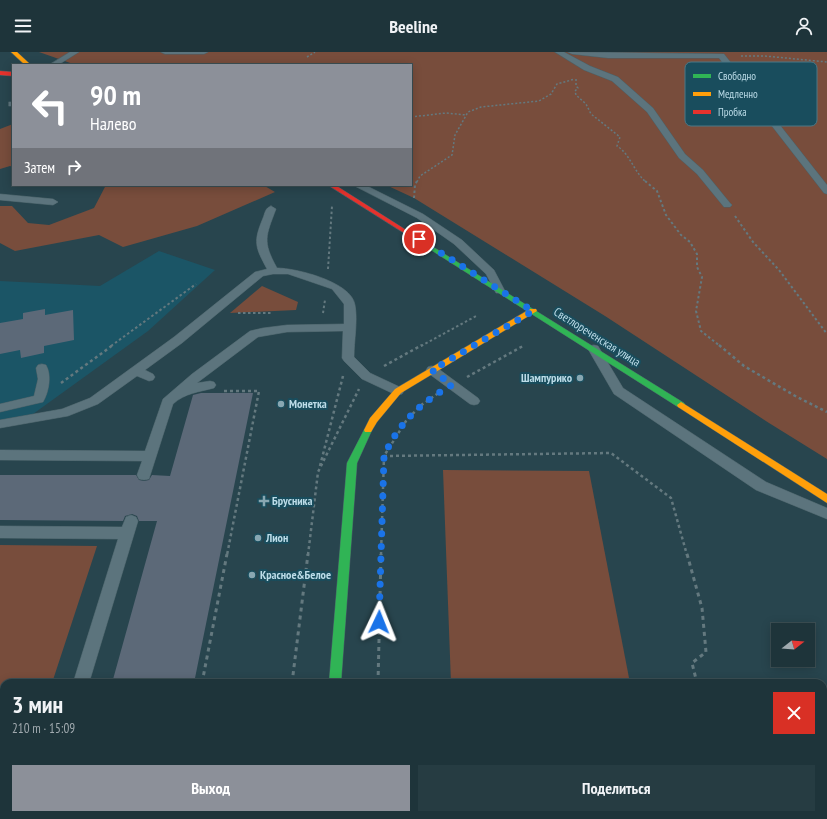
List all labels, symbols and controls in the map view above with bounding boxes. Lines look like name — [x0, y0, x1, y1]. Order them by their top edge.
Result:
icon: menu — [12, 15, 34, 37]
text: Beeline — [389, 15, 438, 38]
icon: person — [793, 15, 815, 37]
legend — [685, 62, 817, 126]
text: Свободно — [718, 69, 756, 83]
text: 90 m — [90, 76, 141, 113]
icon: left — [24, 80, 76, 132]
text: Медленно — [718, 87, 758, 101]
text: Пробка — [718, 105, 747, 119]
text: Налево — [90, 112, 137, 135]
icon: right — [63, 156, 85, 178]
text: Затем — [24, 158, 55, 177]
pin — [402, 222, 436, 256]
icon: arrive — [408, 228, 430, 250]
street label: Светлореченская улица — [551, 304, 644, 369]
place label: Шампурико — [521, 370, 573, 385]
marker: Шампурико — [575, 373, 585, 383]
place label: Монетка — [289, 396, 327, 411]
marker: Монетка — [276, 399, 286, 409]
place label: Брусника — [272, 493, 313, 508]
marker: Брусника — [259, 496, 269, 506]
place label: Лион — [265, 530, 288, 545]
marker: Лион — [253, 533, 263, 543]
place label: Красное&Белое — [260, 567, 331, 582]
marker: Красное&Белое — [247, 570, 257, 580]
position arrow — [358, 601, 400, 643]
north arrow — [771, 623, 815, 667]
map controls — [771, 623, 815, 667]
text: 3 мин — [12, 689, 63, 720]
button: close — [773, 692, 815, 734]
text: 210 m · 15:09 — [12, 720, 75, 737]
button: Выход — [12, 765, 410, 811]
button: Поделиться — [418, 765, 815, 811]

